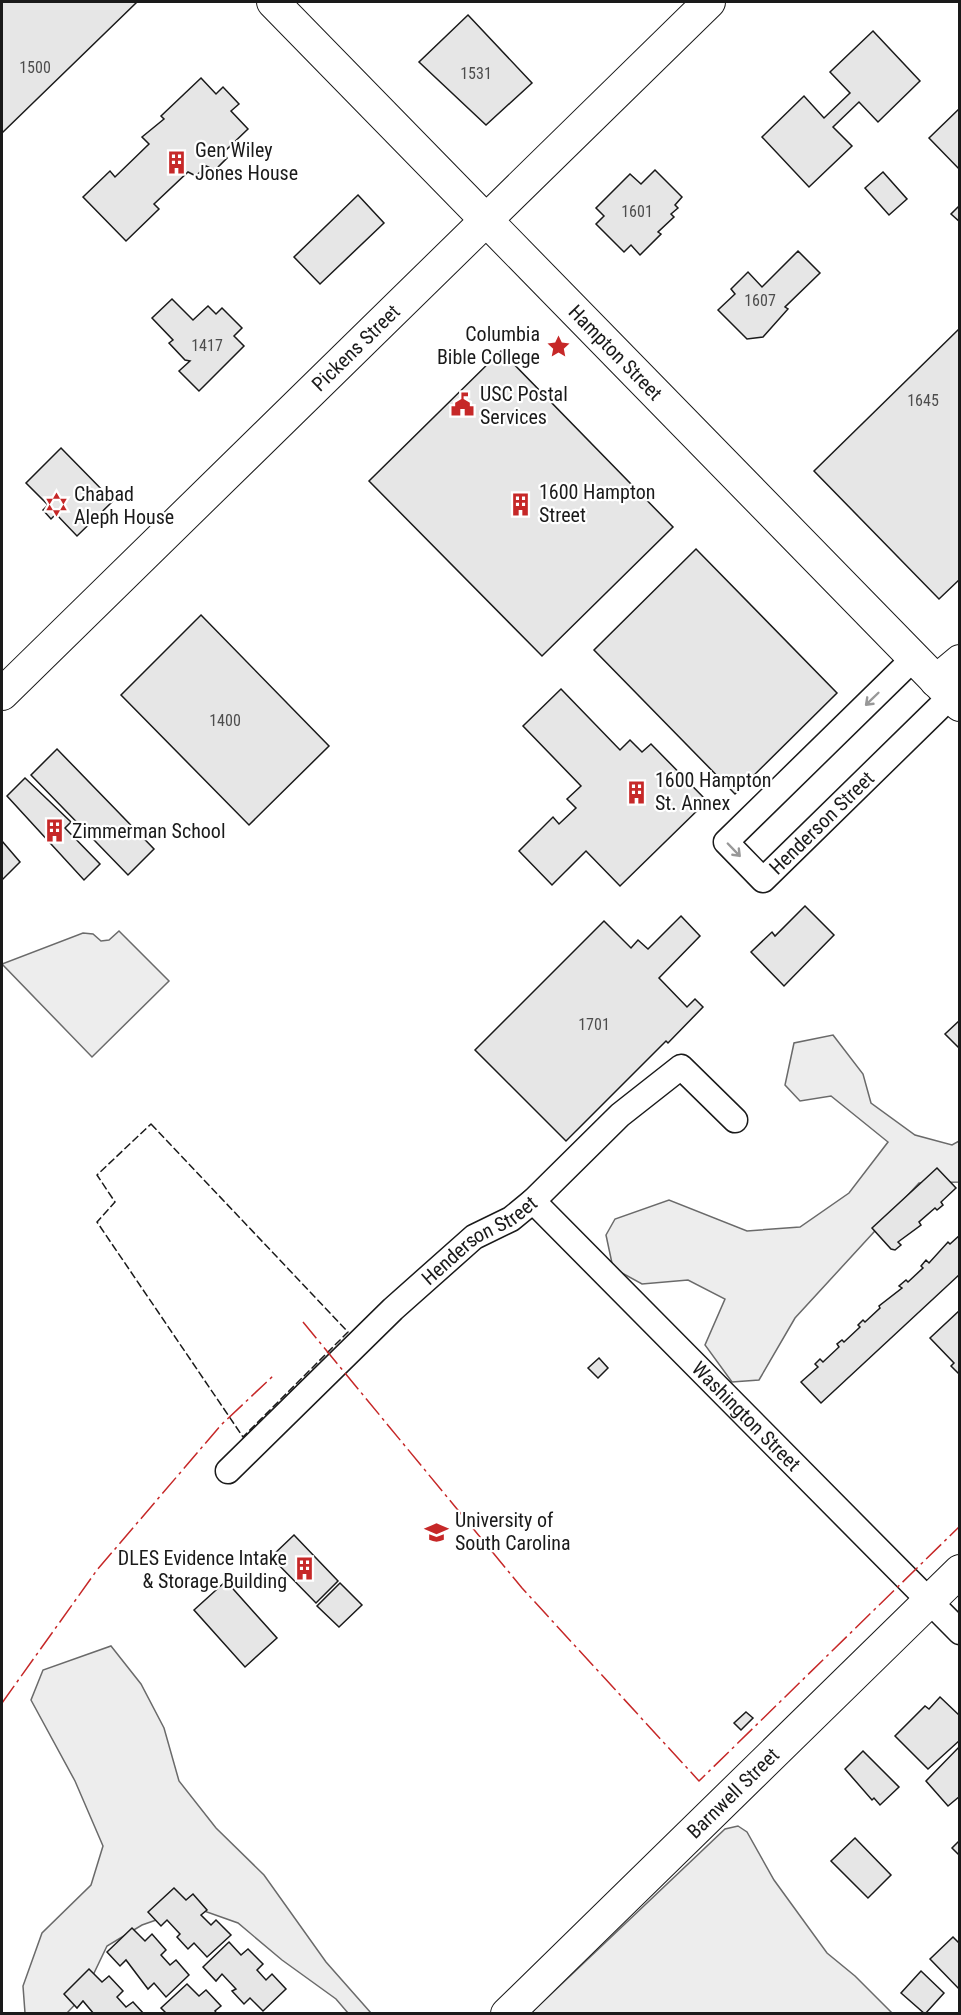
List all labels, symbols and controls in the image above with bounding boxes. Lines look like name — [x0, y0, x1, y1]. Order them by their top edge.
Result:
house number: 1500 — [19, 58, 51, 77]
house number: 1531 — [460, 64, 492, 83]
place label: Gen Wiley Jones House — [195, 138, 298, 185]
building icon: Gen Wiley Jones House — [164, 149, 190, 175]
house number: 1601 — [621, 202, 653, 221]
house number: 1607 — [744, 291, 776, 310]
street label: Pickens Street — [307, 299, 405, 396]
street label: Hampton Street — [564, 300, 667, 405]
place label: Columbia Bible College — [437, 322, 540, 369]
place icon: Columbia Bible College — [545, 333, 571, 359]
house number: 1417 — [191, 336, 223, 355]
place label: USC Postal Services — [480, 382, 568, 429]
house number: 1645 — [907, 391, 939, 410]
public building icon: USC Postal Services — [449, 392, 475, 418]
place label: 1600 Hampton Street — [539, 480, 655, 527]
place label: Chabad Aleph House — [74, 482, 174, 529]
building icon: 1600 Hampton Street — [508, 491, 534, 517]
synagogue icon: Chabad Aleph House — [43, 492, 69, 518]
one-way arrow — [864, 692, 879, 706]
house number: 1400 — [209, 711, 241, 730]
street label: Henderson Street — [764, 766, 879, 879]
place label: 1600 Hampton St. Annex — [655, 768, 771, 815]
building icon: 1600 Hampton St. Annex — [624, 779, 650, 805]
building icon: Zimmerman School — [41, 818, 67, 844]
place label: Zimmerman School — [72, 819, 226, 843]
one-way arrow — [727, 843, 742, 858]
house number: 1701 — [578, 1015, 610, 1034]
street label: Henderson Street — [417, 1191, 542, 1290]
street label: Washington Street — [687, 1357, 806, 1476]
place label: University of South Carolina — [455, 1508, 571, 1555]
school or university icon: University of South Carolina — [424, 1519, 450, 1545]
place label: DLES Evidence Intake & Storage Building — [118, 1546, 287, 1593]
building icon: DLES Evidence Intake & Storage Building — [292, 1556, 318, 1582]
street label: Barnwell Street — [682, 1743, 784, 1843]

